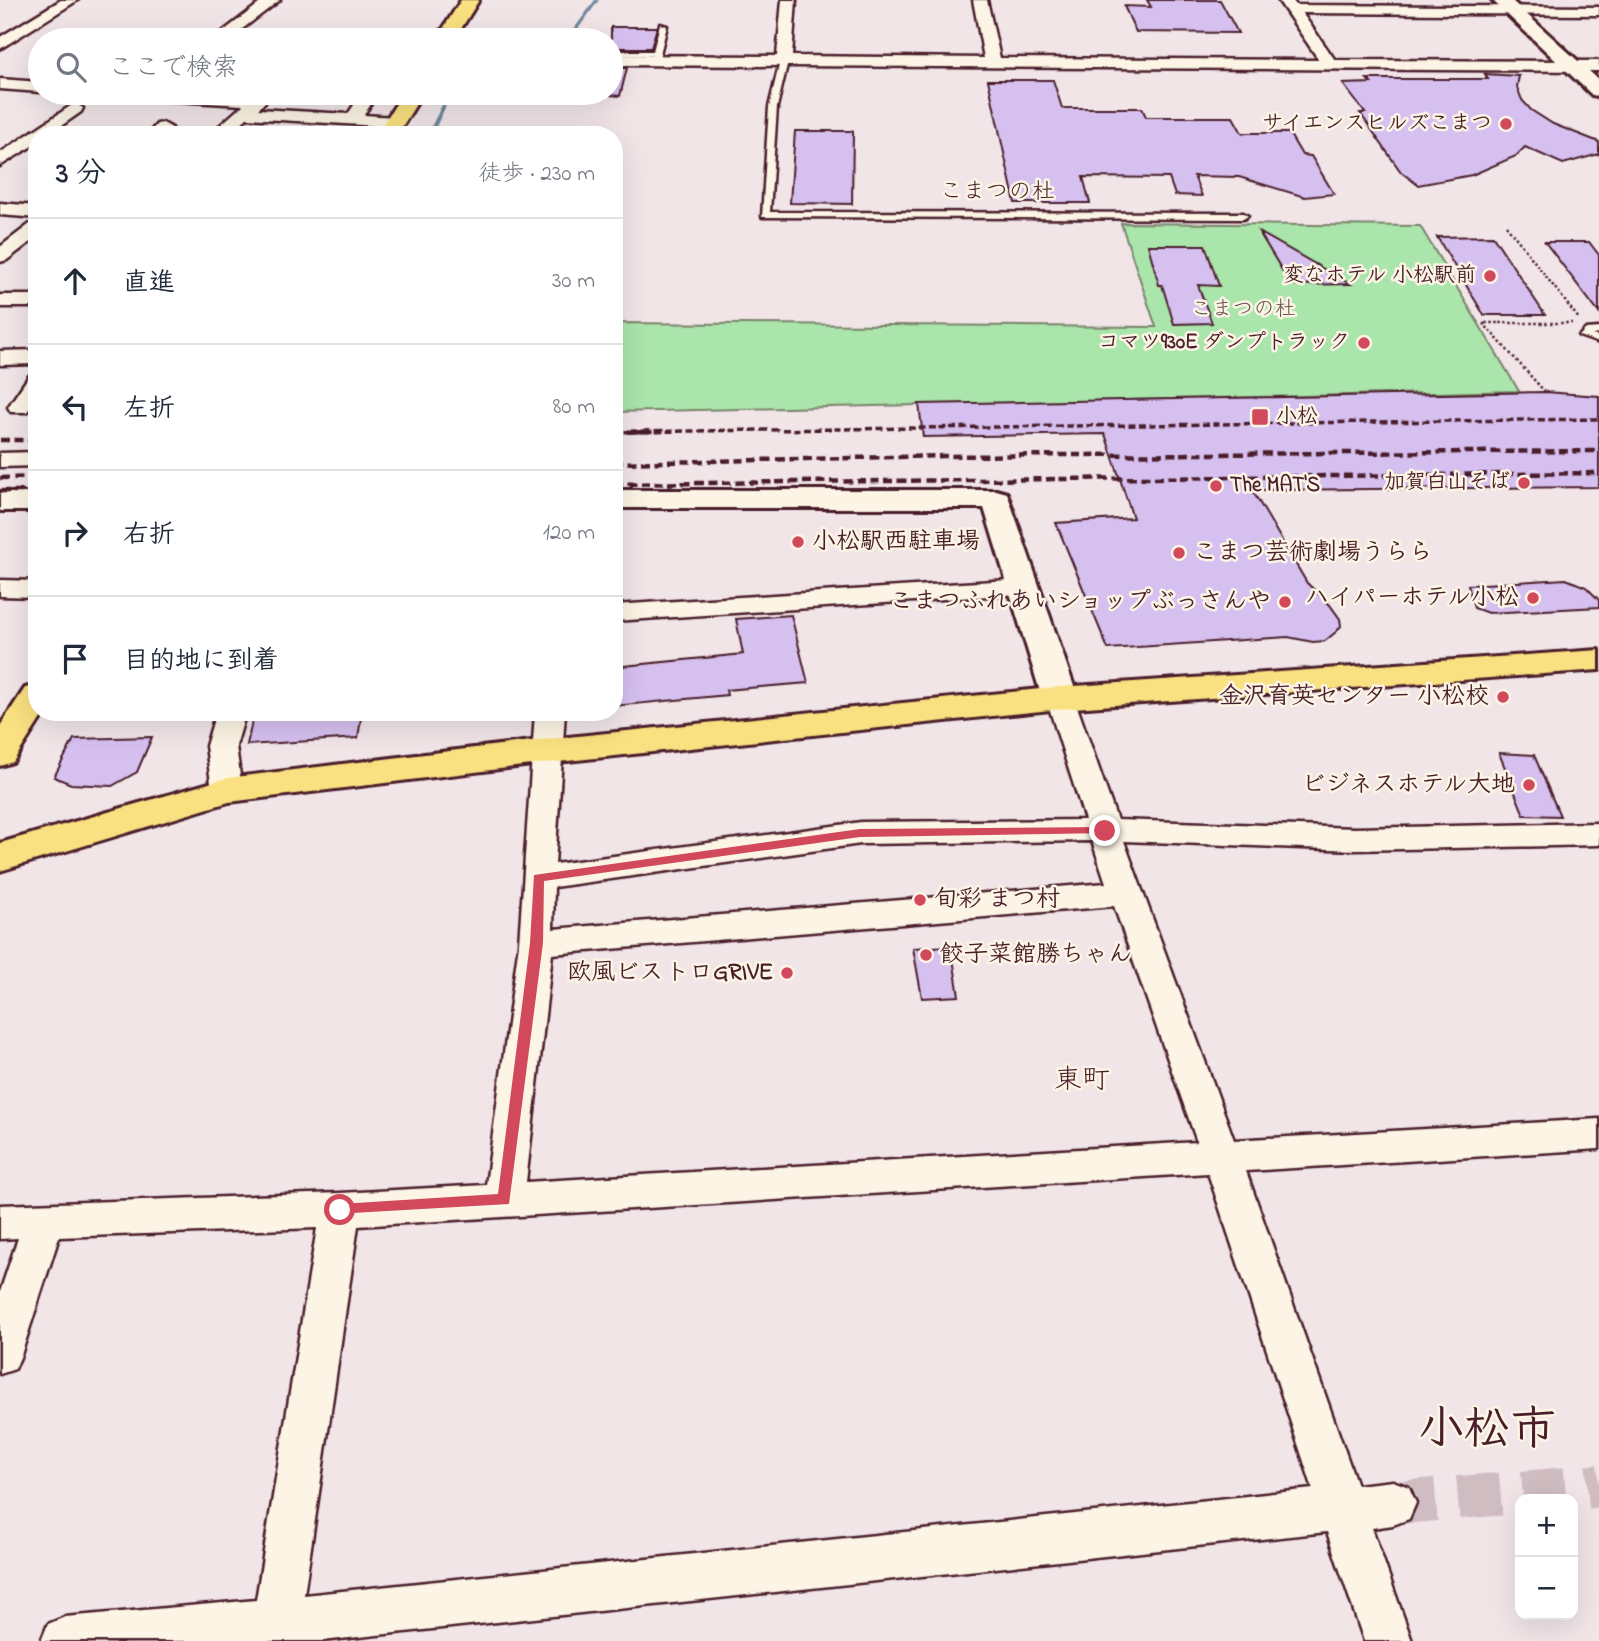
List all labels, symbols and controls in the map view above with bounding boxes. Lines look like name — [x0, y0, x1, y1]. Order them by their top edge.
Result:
search box — [28, 28, 623, 105]
icon: search — [52, 48, 90, 86]
text: ここで検索 — [108, 50, 238, 88]
place label: サイエンスヒルズこまつ — [1262, 109, 1492, 139]
marker: サイエンスヒルズこまつ — [1498, 116, 1514, 132]
text: 3 分 — [56, 153, 106, 197]
text: 徒歩 · 230 m — [478, 158, 595, 191]
district label: こまつの杜 — [940, 176, 1055, 209]
place label: 変なホテル 小松駅前 — [1283, 261, 1476, 291]
icon: ahead — [56, 262, 94, 300]
text: 直進 — [123, 265, 175, 303]
text: 30 m — [552, 265, 595, 298]
marker: 変なホテル 小松駅前 — [1482, 268, 1498, 284]
park label: こまつの杜 — [1191, 295, 1296, 325]
place label: コマツ930E ダンプトラック — [1098, 328, 1350, 358]
marker: コマツ930E ダンプトラック — [1356, 335, 1372, 351]
icon: left — [56, 388, 94, 426]
text: 左折 — [123, 391, 175, 429]
text: 80 m — [553, 391, 595, 424]
place label: 小松 — [1276, 402, 1318, 432]
marker: 小松 — [1250, 407, 1270, 427]
place label: 加賀白山そば — [1384, 468, 1510, 498]
place label: The MAT'S — [1230, 471, 1321, 501]
marker: 加賀白山そば — [1516, 475, 1532, 491]
marker: The MAT'S — [1208, 478, 1224, 494]
icon: right — [56, 514, 94, 552]
text: 右折 — [123, 517, 175, 555]
text: 120 m — [543, 517, 595, 550]
place label: 小松駅西駐車場 — [812, 525, 980, 560]
marker: 小松駅西駐車場 — [790, 534, 806, 550]
place label: こまつ芸術劇場うらら — [1193, 536, 1433, 571]
marker: こまつ芸術劇場うらら — [1171, 545, 1187, 561]
place label: ハイパーホテル小松 — [1305, 581, 1519, 616]
place label: こまつふれあいショップぶっさんや — [889, 585, 1271, 620]
marker: ハイパーホテル小松 — [1525, 590, 1541, 606]
marker: こまつふれあいショップぶっさんや — [1277, 594, 1293, 610]
icon: arrive — [56, 640, 94, 678]
text: 目的地に到着 — [123, 643, 279, 681]
place label: 金沢育英センター 小松校 — [1219, 680, 1489, 715]
marker: 金沢育英センター 小松校 — [1495, 689, 1511, 705]
place label: ビジネスホテル大地 — [1301, 768, 1515, 803]
marker: ビジネスホテル大地 — [1521, 777, 1537, 793]
route end — [1089, 815, 1120, 846]
place label: 旬彩 まつ村 — [934, 883, 1060, 918]
marker: 旬彩 まつ村 — [912, 892, 928, 908]
place label: 餃子菜館勝ちゃん — [940, 938, 1132, 973]
marker: 餃子菜館勝ちゃん — [918, 947, 934, 963]
place label: 欧風ビストロGRIVE — [567, 956, 773, 991]
marker: 欧風ビストロGRIVE — [779, 965, 795, 981]
district label: 東町 — [1054, 1061, 1110, 1102]
route start — [324, 1194, 355, 1225]
district label: 小松市 — [1418, 1398, 1556, 1465]
map controls — [1515, 1494, 1578, 1620]
button: + — [1515, 1494, 1578, 1557]
button: − — [1515, 1557, 1578, 1620]

